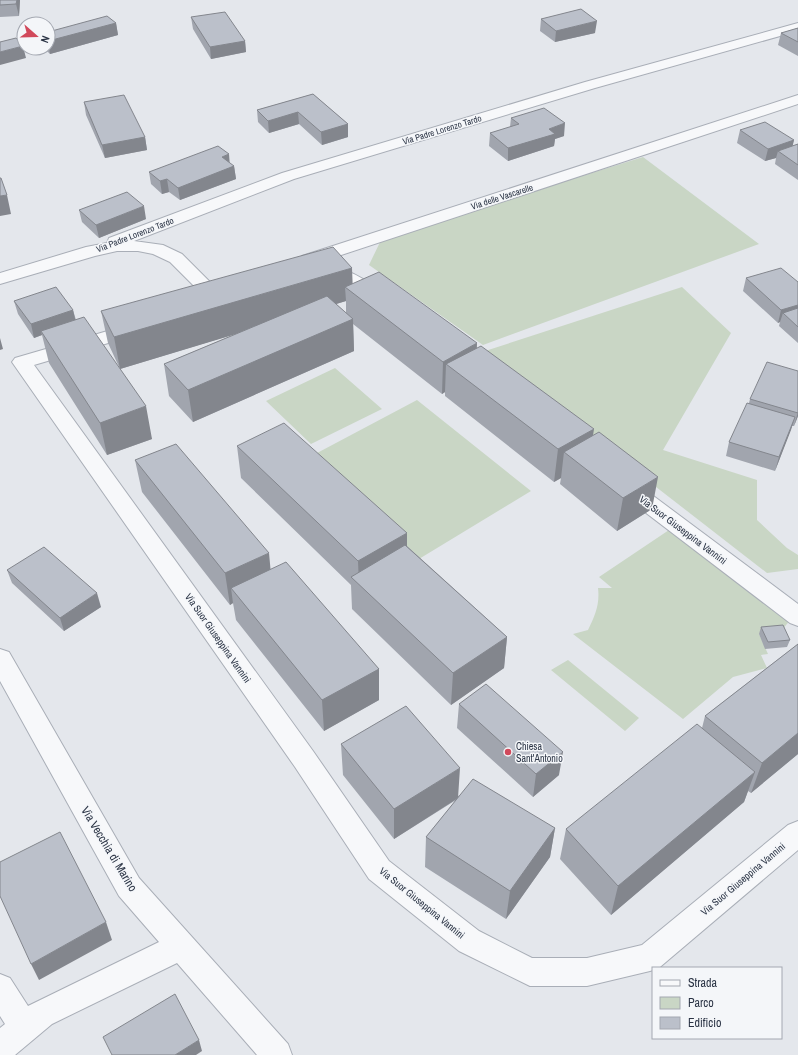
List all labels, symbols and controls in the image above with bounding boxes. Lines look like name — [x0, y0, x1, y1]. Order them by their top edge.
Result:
north arrow — [16, 16, 56, 56]
text: N — [38, 34, 53, 45]
street label: Via Padre Lorenzo Tardo — [401, 112, 483, 148]
street label: Via delle Vascarelle — [469, 181, 535, 213]
street label: Via Padre Lorenzo Tardo — [95, 215, 175, 255]
street label: Via Suor Giuseppina Vannini — [637, 493, 729, 567]
street label: Via Suor Giuseppina Vannini — [182, 591, 254, 685]
place label: Chiesa Sant'Antonio — [516, 740, 563, 765]
marker: Chiesa Sant'Antonio — [503, 747, 513, 757]
street label: Via Vecchia di Marino — [77, 803, 141, 895]
street label: Via Suor Giuseppina Vannini — [698, 840, 788, 918]
street label: Via Suor Giuseppina Vannini — [377, 864, 467, 942]
legend — [652, 967, 782, 1039]
text: Strada — [688, 975, 718, 991]
text: Parco — [688, 995, 714, 1011]
text: Edificio — [688, 1015, 721, 1031]

